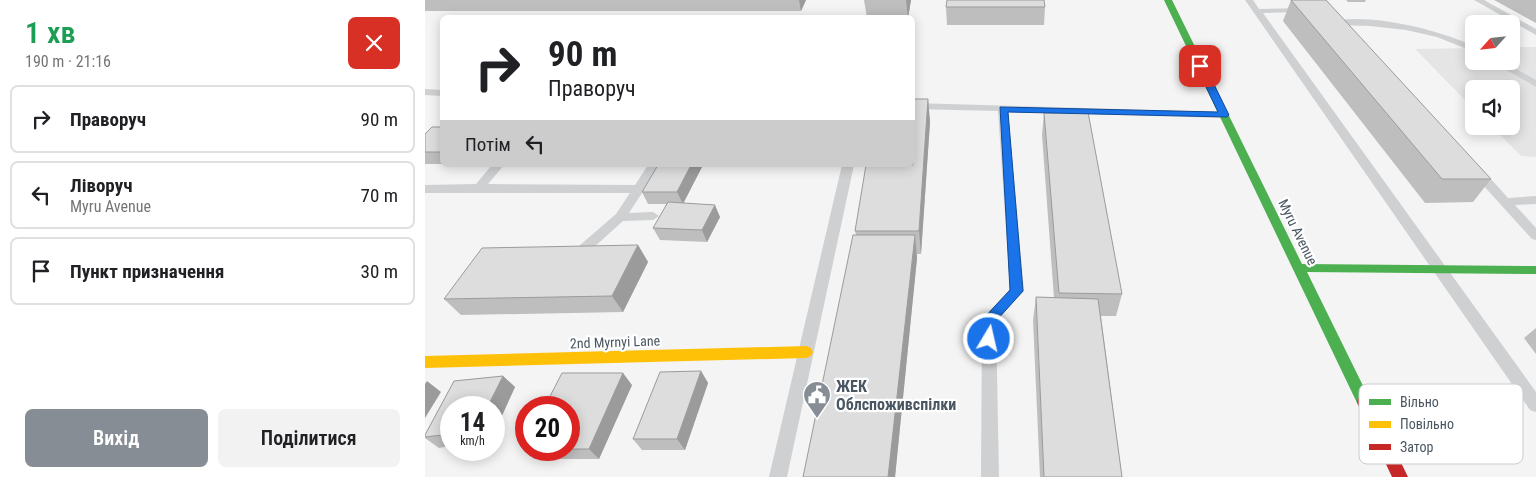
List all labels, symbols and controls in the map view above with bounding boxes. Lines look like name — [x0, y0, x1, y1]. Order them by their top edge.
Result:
text: 1 хв — [25, 15, 75, 50]
north arrow — [1465, 15, 1520, 70]
map controls — [1465, 15, 1520, 135]
button: close — [348, 17, 400, 69]
text: 90 m — [548, 34, 617, 75]
icon: right — [465, 35, 530, 100]
pin — [1179, 45, 1221, 87]
text: 190 m · 21:16 — [25, 52, 111, 71]
icon: arrive — [1186, 52, 1214, 80]
text: Праворуч — [548, 76, 636, 101]
button: sound — [1465, 80, 1520, 135]
icon: right — [27, 105, 55, 133]
text: Праворуч — [70, 108, 146, 131]
text: 90 m — [361, 108, 398, 131]
icon: left — [521, 130, 549, 158]
text: Потім — [465, 133, 511, 156]
text: Ліворуч — [70, 174, 132, 197]
icon: left — [27, 181, 55, 209]
text: 70 m — [361, 184, 398, 207]
text: Myru Avenue — [70, 197, 151, 216]
street label: Myru Avenue — [1275, 197, 1321, 268]
icon: arrive — [27, 257, 55, 285]
text: Пункт призначення — [70, 260, 224, 283]
text: 30 m — [361, 260, 398, 283]
position arrow — [962, 312, 1014, 364]
street label: 2nd Myrnyi Lane — [570, 332, 661, 352]
place label: ЖЕК Облспоживспілки — [836, 377, 956, 414]
public building icon: ЖЕК Облспоживспілки — [802, 380, 832, 419]
legend — [1359, 384, 1523, 464]
text: Вільно — [1400, 394, 1439, 410]
speed limit sign: 20 — [515, 396, 580, 461]
text: 14 — [460, 408, 485, 437]
button: Вихід — [25, 409, 208, 467]
button: Поділитися — [218, 409, 400, 467]
text: Повільно — [1400, 416, 1454, 432]
text: km/h — [460, 434, 485, 448]
text: Затор — [1400, 439, 1434, 455]

